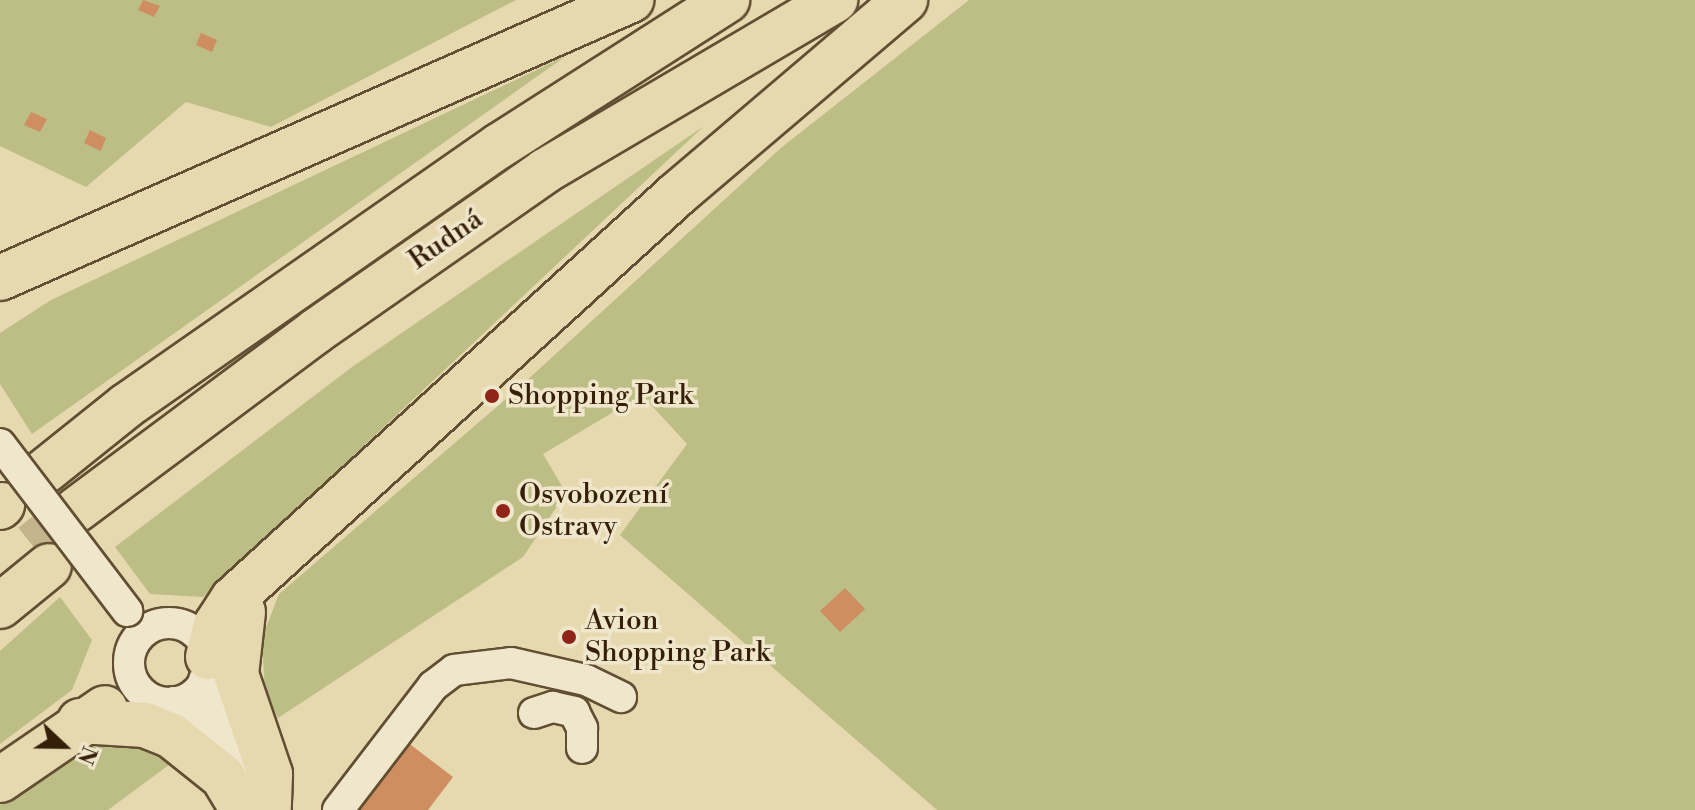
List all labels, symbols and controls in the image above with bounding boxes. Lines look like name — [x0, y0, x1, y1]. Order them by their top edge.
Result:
street label: Rudná — [403, 203, 489, 277]
place label: Shopping Park — [508, 379, 693, 413]
marker: Shopping Park — [483, 387, 501, 405]
place label: Osvobození Ostravy — [519, 478, 668, 544]
marker: Osvobození Ostravy — [494, 502, 512, 520]
place label: Avion Shopping Park — [585, 604, 770, 670]
marker: Avion Shopping Park — [560, 628, 578, 646]
north arrow — [24, 706, 104, 786]
text: N — [71, 742, 102, 768]

